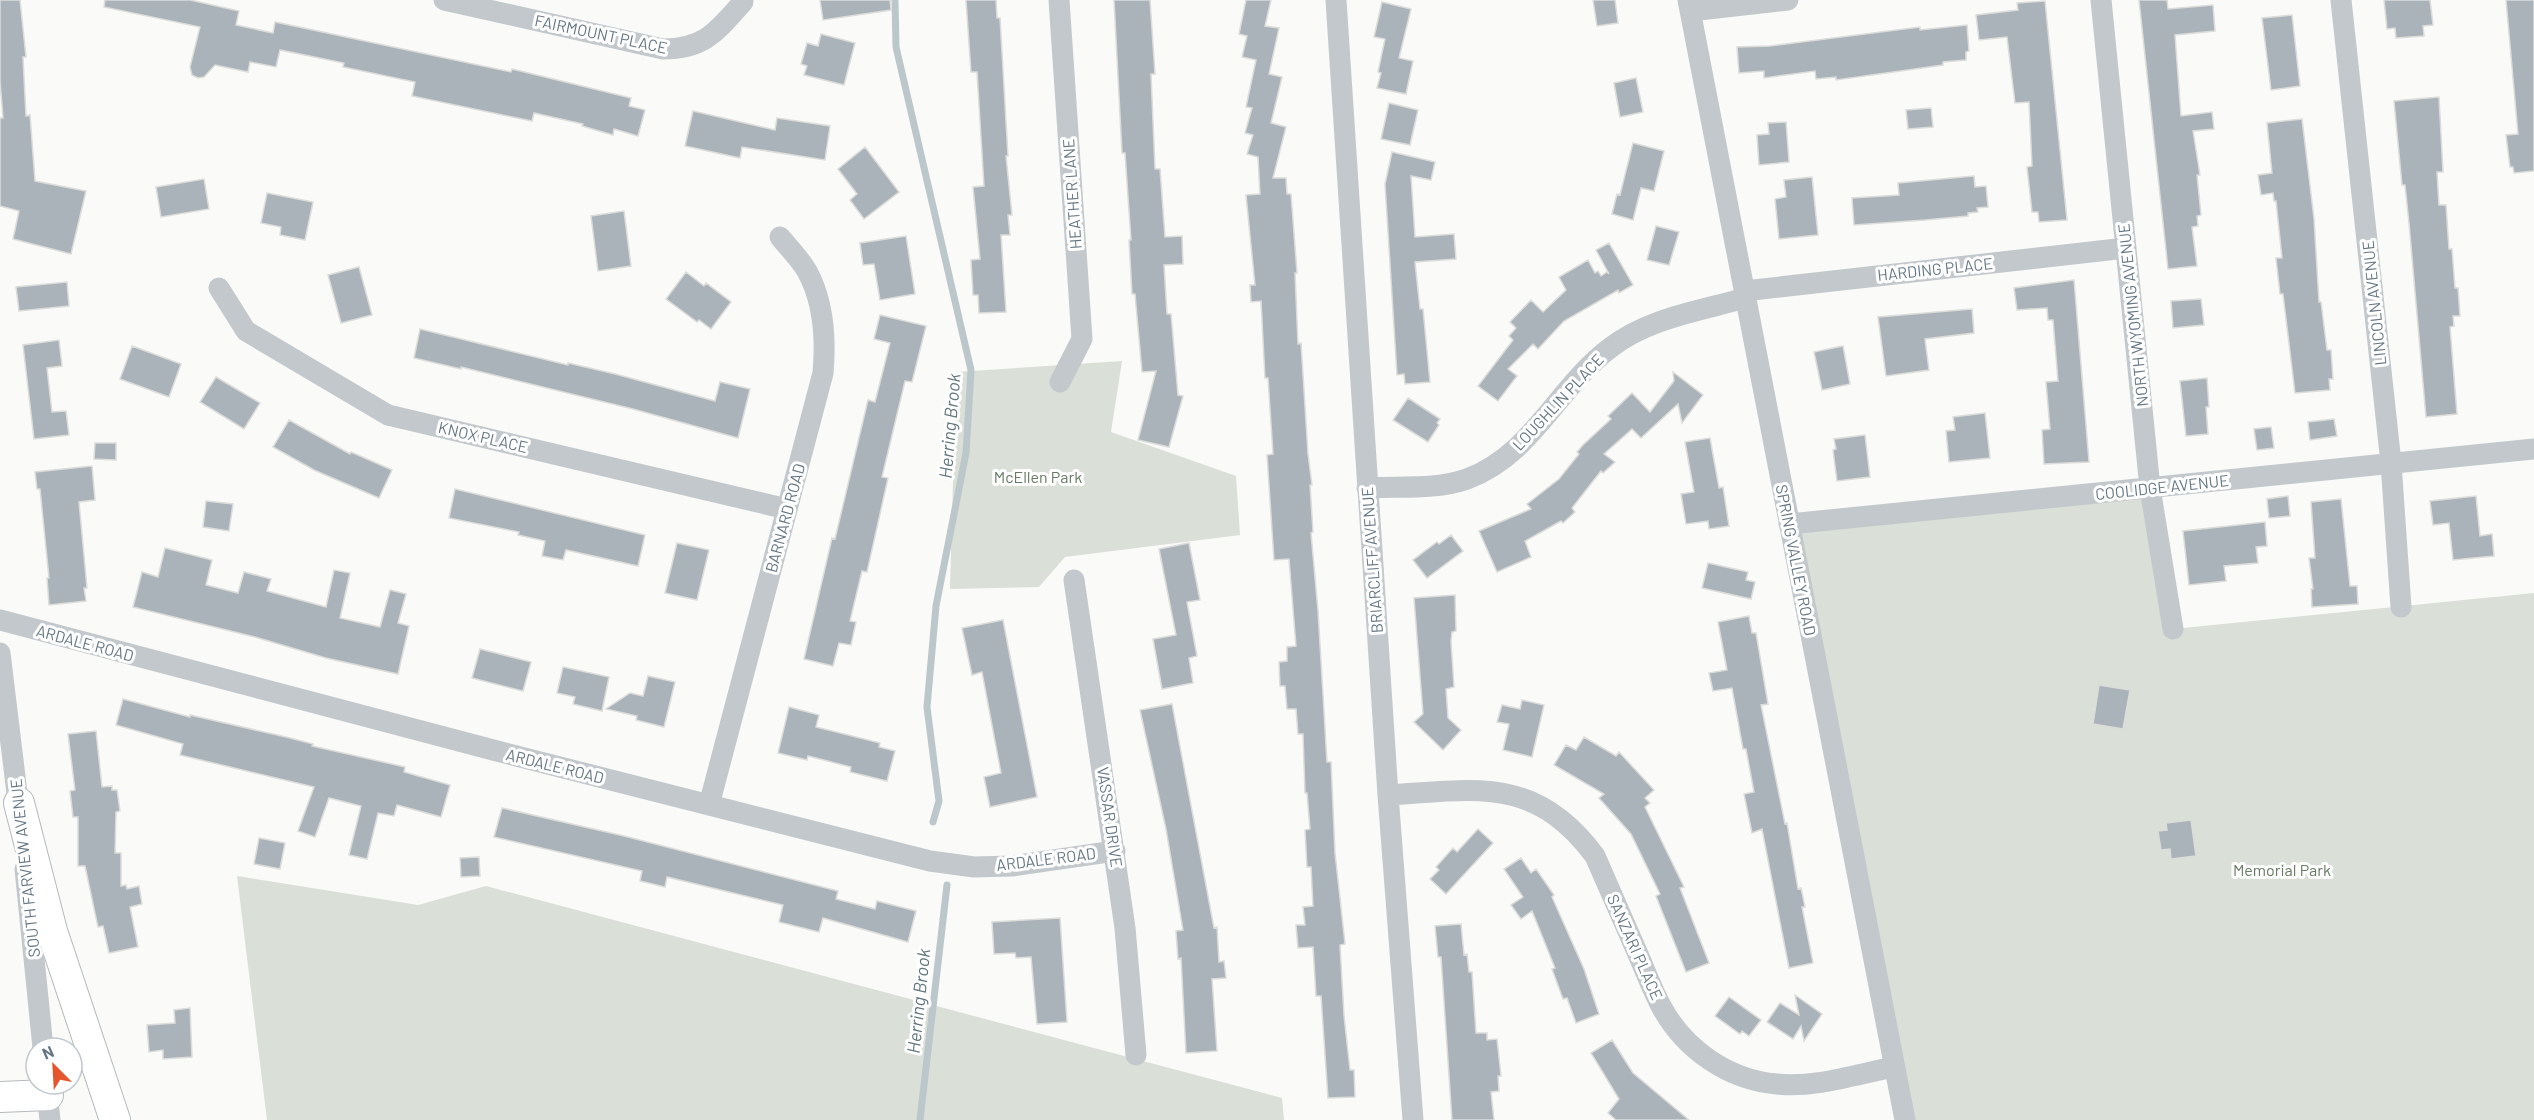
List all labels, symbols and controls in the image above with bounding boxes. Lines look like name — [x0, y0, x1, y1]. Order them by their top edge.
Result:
street label: FAIRMOUNT PLACE — [533, 10, 669, 57]
street label: HEATHER LANE — [1058, 138, 1085, 250]
street label: NORTH WYOMING AVENUE — [2113, 223, 2152, 408]
street label: LINCOLN AVENUE — [2357, 240, 2390, 366]
street label: HARDING PLACE — [1876, 253, 1994, 284]
street label: LOUGHLIN PLACE — [1508, 350, 1607, 454]
water label: Herring Brook — [933, 372, 965, 479]
street label: KNOX PLACE — [436, 417, 530, 456]
street label: BARNARD ROAD — [761, 461, 808, 574]
park label: McEllen Park — [994, 467, 1082, 486]
street label: COOLIDGE AVENUE — [2094, 470, 2230, 503]
street label: SPRING VALLEY ROAD — [1773, 483, 1820, 637]
street label: BRIARCLIFF AVENUE — [1357, 486, 1386, 634]
street label: ARDALE ROAD — [34, 620, 136, 665]
street label: ARDALE ROAD — [504, 744, 606, 787]
street label: VASSAR DRIVE — [1094, 766, 1127, 868]
street label: SOUTH FARVIEW AVENUE — [6, 778, 43, 958]
street label: ARDALE ROAD — [995, 843, 1097, 874]
park label: Memorial Park — [2233, 860, 2331, 879]
street label: SANZARI PLACE — [1604, 891, 1667, 1003]
water label: Herring Brook — [902, 947, 934, 1054]
north arrow — [24, 1036, 84, 1096]
text: N — [39, 1041, 56, 1063]

